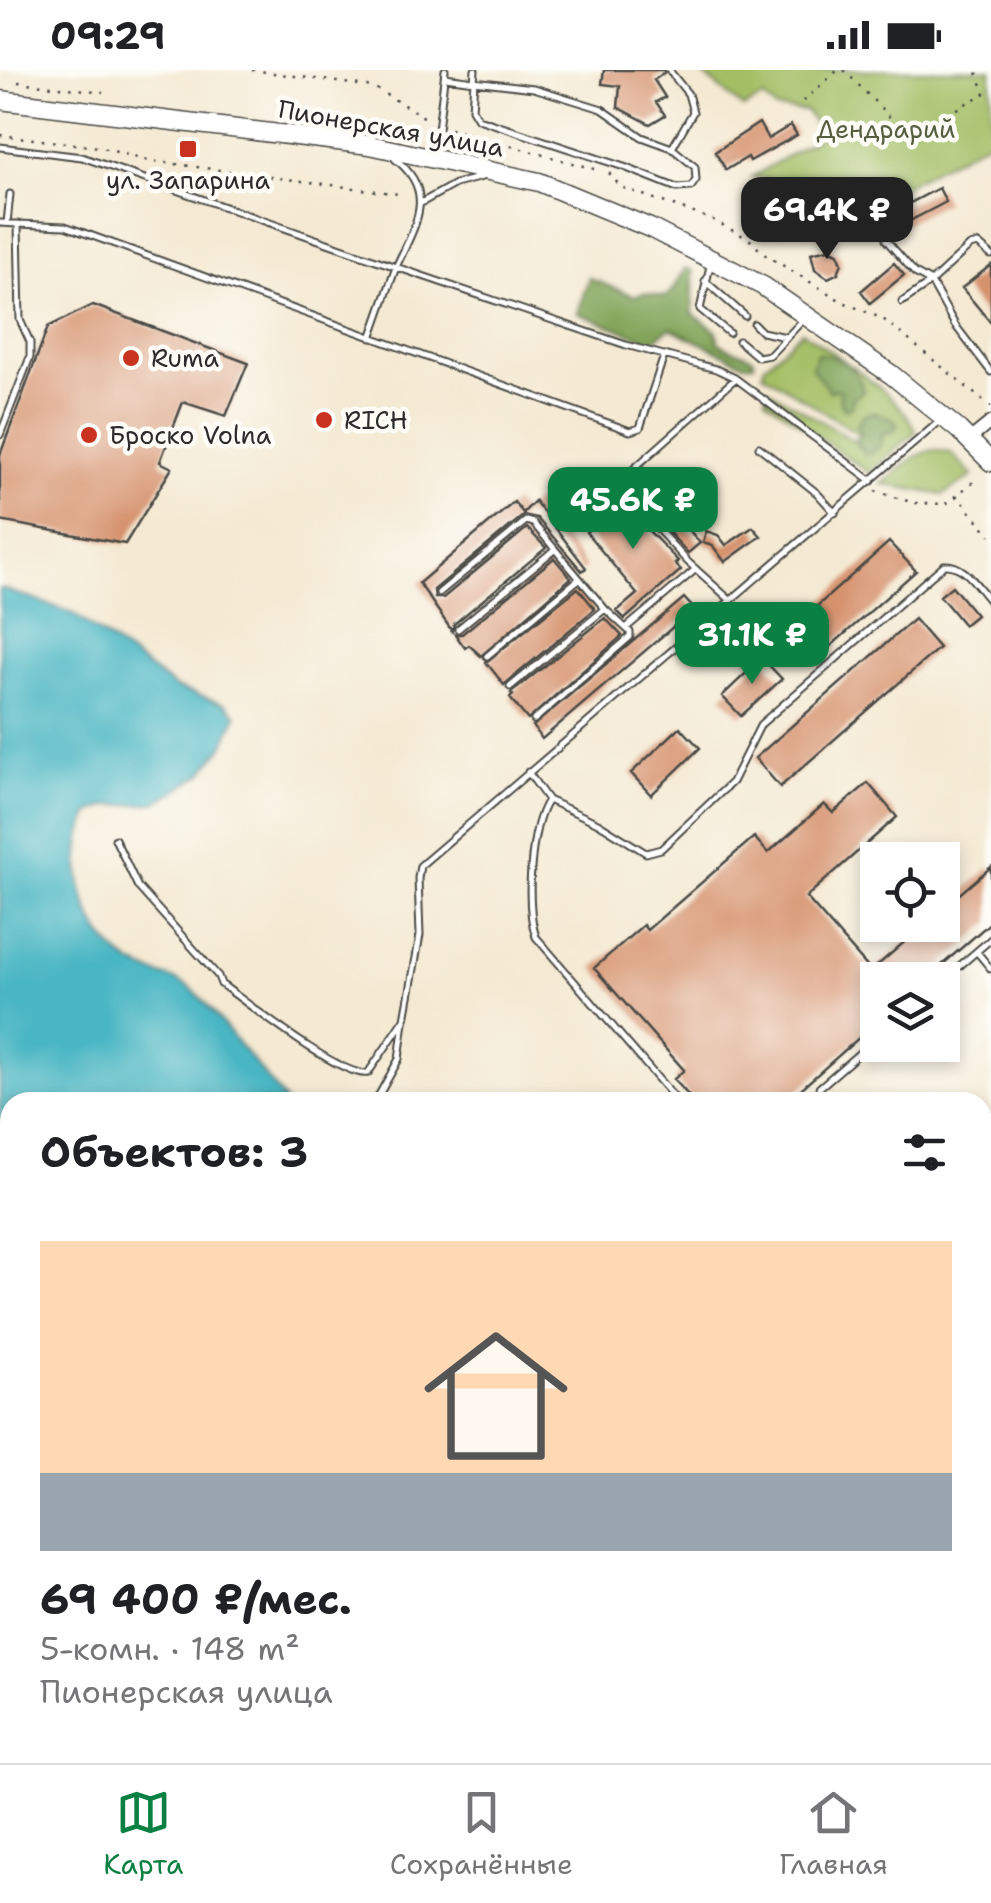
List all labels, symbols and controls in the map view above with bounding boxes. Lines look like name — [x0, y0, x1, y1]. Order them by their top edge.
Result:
text: 09:29 — [50, 10, 165, 61]
street label: Пионерская улица — [275, 91, 507, 165]
park label: Дендрарий — [817, 112, 955, 146]
marker: ул. Запарина — [177, 138, 199, 160]
place label: ул. Запарина — [106, 163, 270, 197]
pin: 69.4K ₽ — [735, 177, 919, 262]
text: 69.4K ₽ — [763, 188, 891, 231]
place label: Ruma — [151, 341, 219, 375]
marker: Ruma — [120, 347, 142, 369]
place label: RICH — [344, 403, 408, 437]
marker: RICH — [313, 409, 335, 431]
place label: Броско Volna — [109, 418, 272, 452]
marker: Броско Volna — [78, 424, 100, 446]
pin: 45.6K ₽ — [541, 467, 725, 552]
text: 45.6K ₽ — [570, 478, 696, 521]
pin: 31.1K ₽ — [660, 602, 844, 687]
text: 31.1K ₽ — [697, 613, 807, 656]
map controls — [860, 842, 960, 1062]
button: locate — [860, 842, 960, 942]
button: layers — [860, 962, 960, 1062]
text: Объектов: 3 — [40, 1124, 308, 1180]
icon: filters — [897, 1125, 952, 1180]
icon: home — [406, 1306, 586, 1486]
text: 69 400 ₽/мес. — [40, 1571, 352, 1627]
text: 5-комн. · 148 m² — [40, 1627, 300, 1670]
text: Пионерская улица — [40, 1670, 333, 1713]
tab: Карта — [103, 1785, 183, 1883]
tab: Сохранённые — [390, 1785, 573, 1883]
tab: Главная — [779, 1785, 888, 1883]

